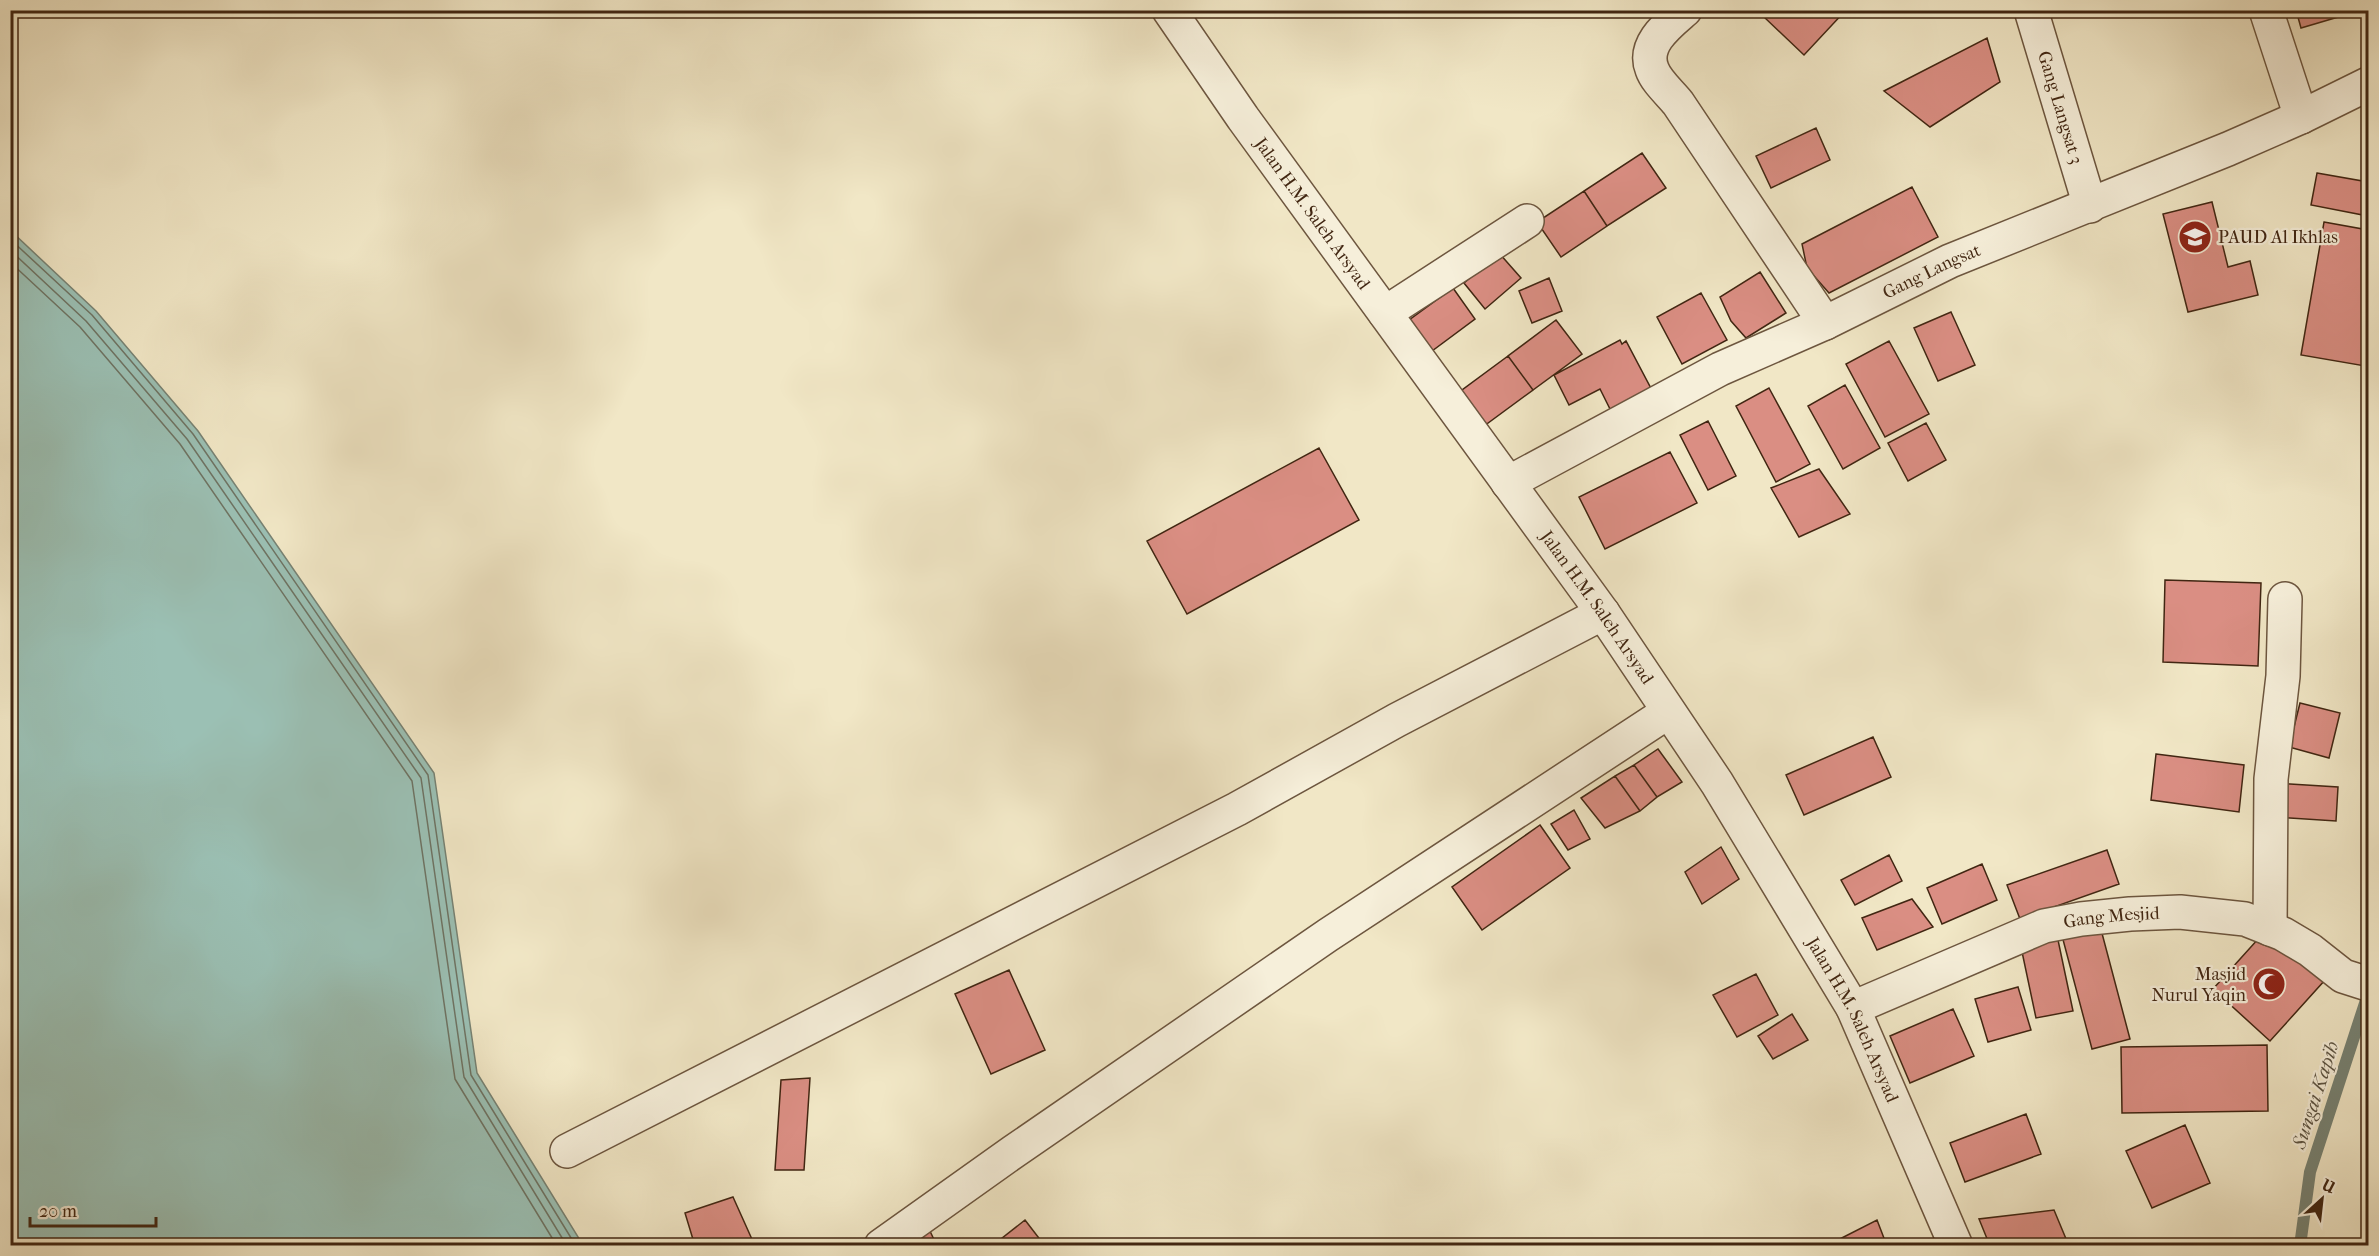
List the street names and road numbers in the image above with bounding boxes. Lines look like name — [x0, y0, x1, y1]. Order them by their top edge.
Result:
street label: Gang Langsat 3 — [2033, 49, 2087, 167]
street label: Jalan H.M. Saleh Arsyad — [1249, 132, 1374, 294]
street label: Gang Langsat — [1879, 240, 1984, 304]
street label: Jalan H.M. Saleh Arsyad — [1535, 525, 1658, 688]
street label: Gang Mesjid — [2062, 903, 2160, 933]
street label: Jalan H.M. Saleh Arsyad — [1801, 932, 1903, 1106]

